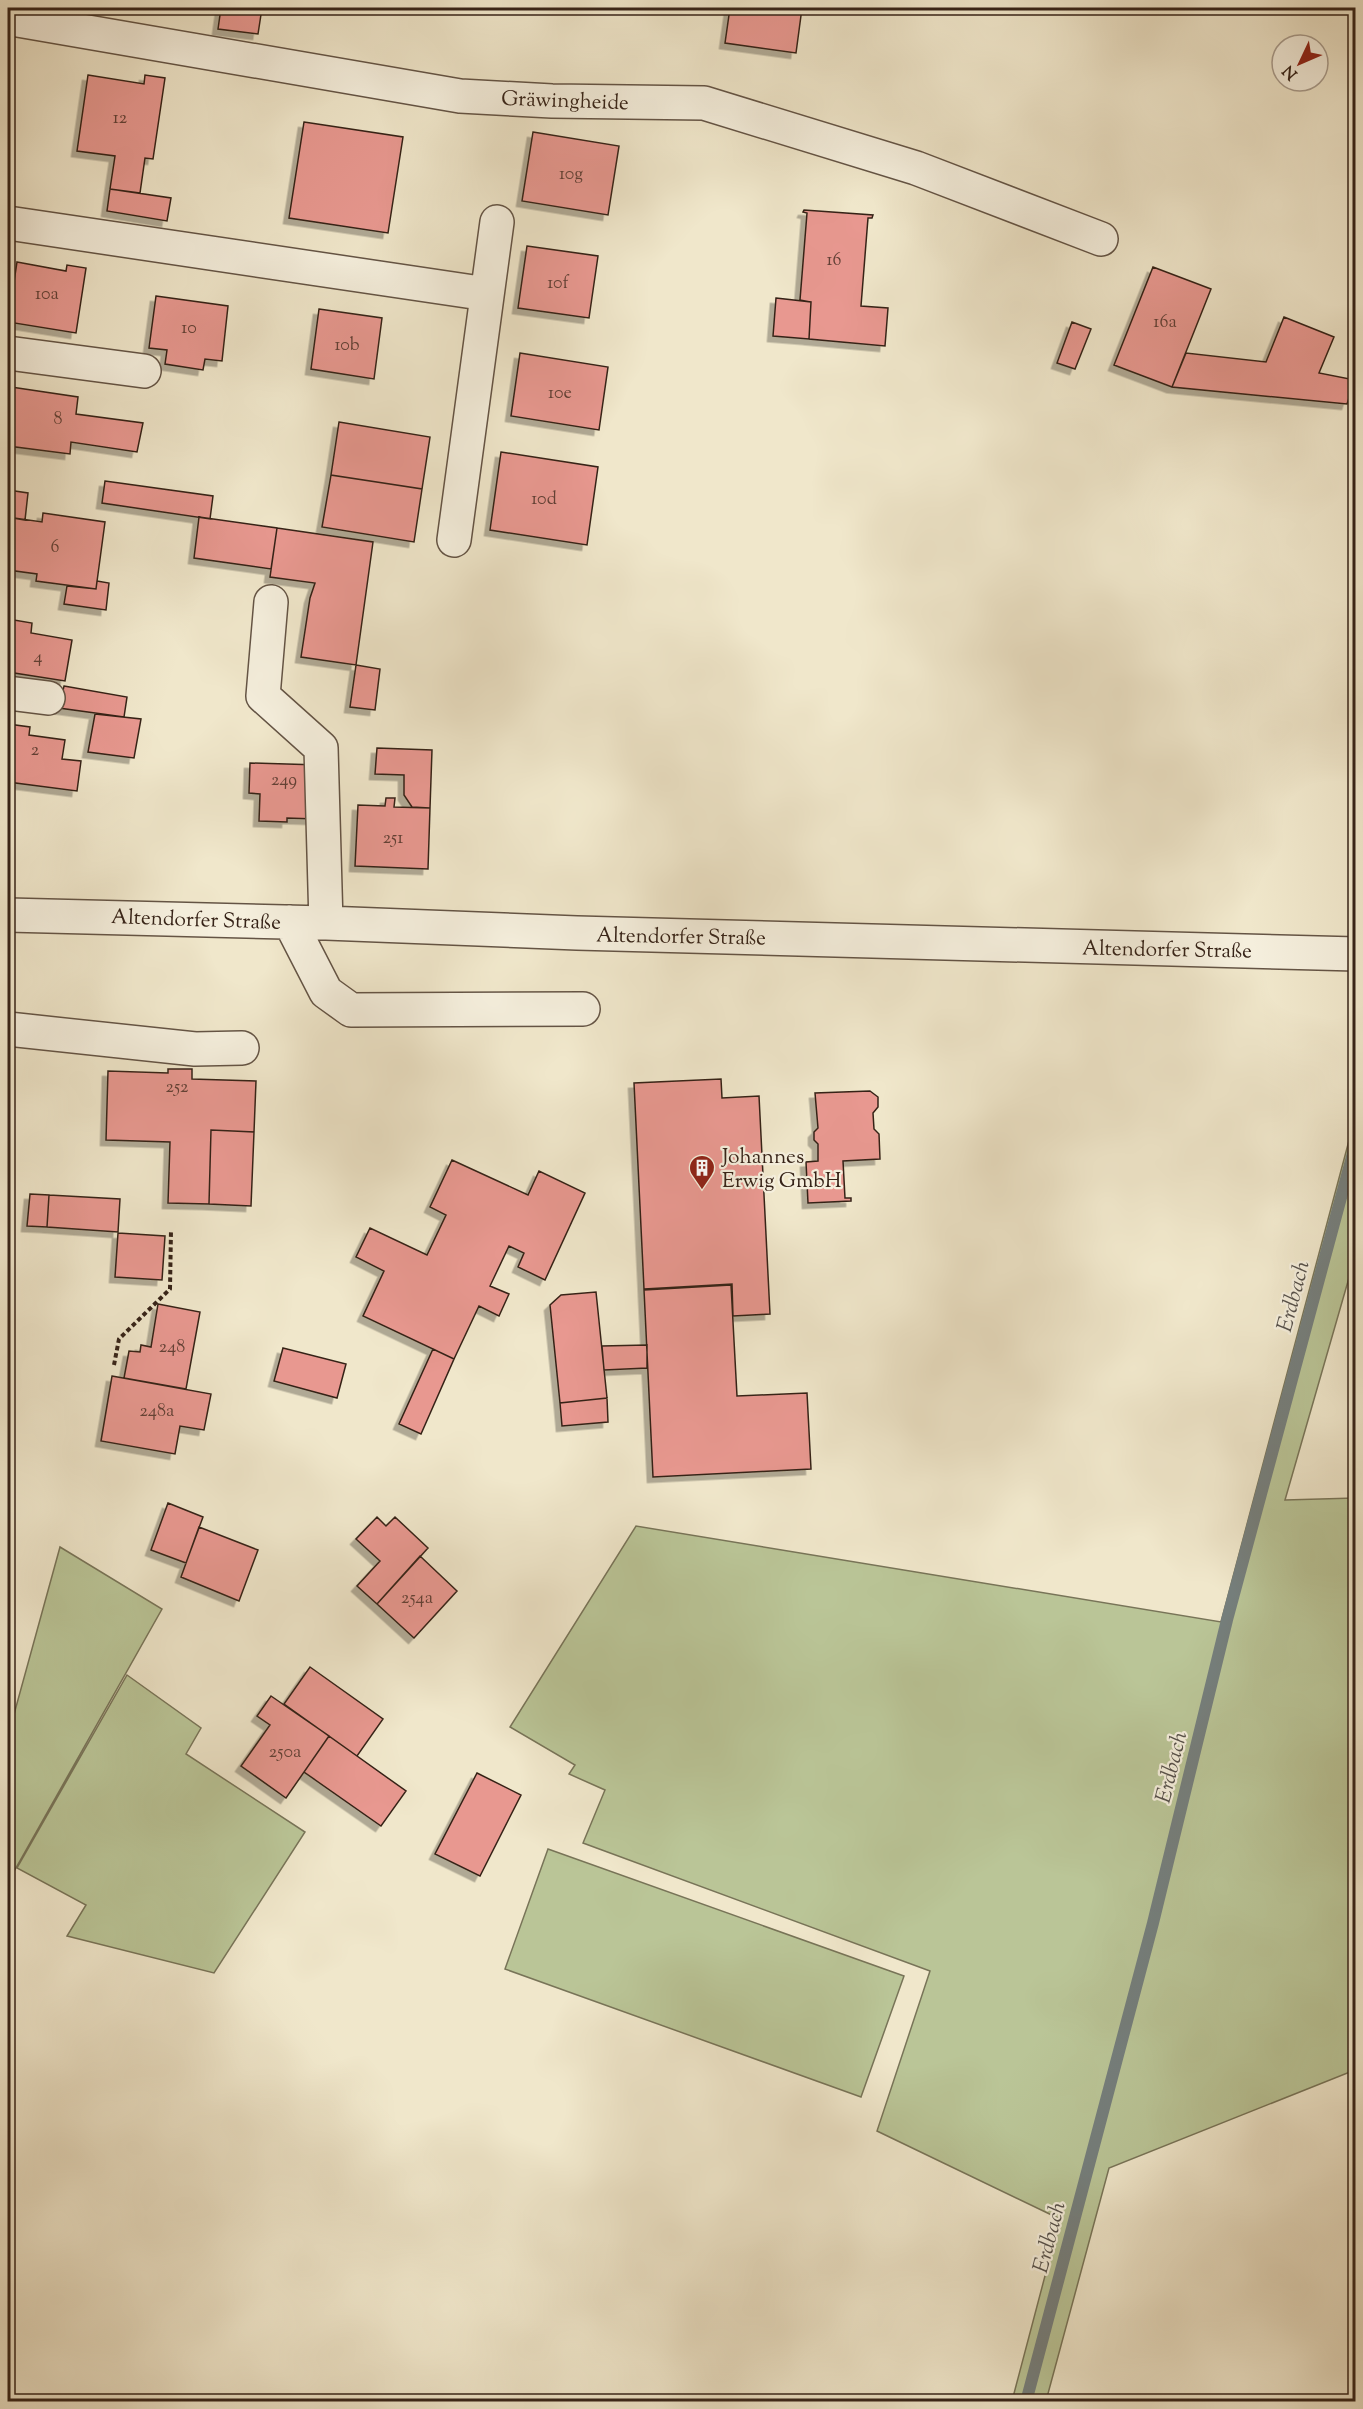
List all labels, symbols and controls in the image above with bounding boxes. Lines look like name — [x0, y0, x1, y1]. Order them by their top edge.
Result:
north arrow — [1270, 33, 1330, 93]
text: N — [1278, 59, 1304, 84]
street label: Gräwingheide — [501, 85, 629, 119]
house number: 12 — [113, 106, 128, 132]
house number: 10g — [559, 162, 583, 188]
house number: 16 — [826, 248, 842, 274]
house number: 10f — [547, 271, 570, 297]
house number: 10a — [35, 282, 59, 308]
house number: 16a — [1153, 310, 1177, 336]
house number: 10 — [181, 316, 197, 342]
house number: 10b — [334, 333, 360, 359]
house number: 10e — [548, 381, 572, 407]
house number: 8 — [54, 407, 63, 433]
house number: 10d — [531, 487, 557, 513]
house number: 6 — [51, 535, 60, 561]
house number: 4 — [33, 645, 43, 671]
house number: 2 — [31, 738, 40, 764]
house number: 249 — [271, 768, 297, 794]
house number: 251 — [383, 826, 403, 852]
street label: Altendorfer Straße — [110, 903, 281, 939]
street label: Altendorfer Straße — [596, 922, 766, 954]
street label: Altendorfer Straße — [1082, 935, 1252, 967]
house number: 252 — [165, 1075, 189, 1101]
place label: Johannes Erwig GmbH — [721, 1143, 842, 1197]
building icon: Johannes Erwig GmbH — [687, 1153, 717, 1191]
water label: Erdbach — [1270, 1257, 1320, 1336]
house number: 248 — [159, 1335, 185, 1361]
house number: 248a — [140, 1399, 174, 1425]
house number: 254a — [401, 1586, 433, 1612]
water label: Erdbach — [1149, 1728, 1197, 1807]
house number: 250a — [269, 1740, 301, 1766]
water label: Erdbach — [1026, 2198, 1076, 2277]

